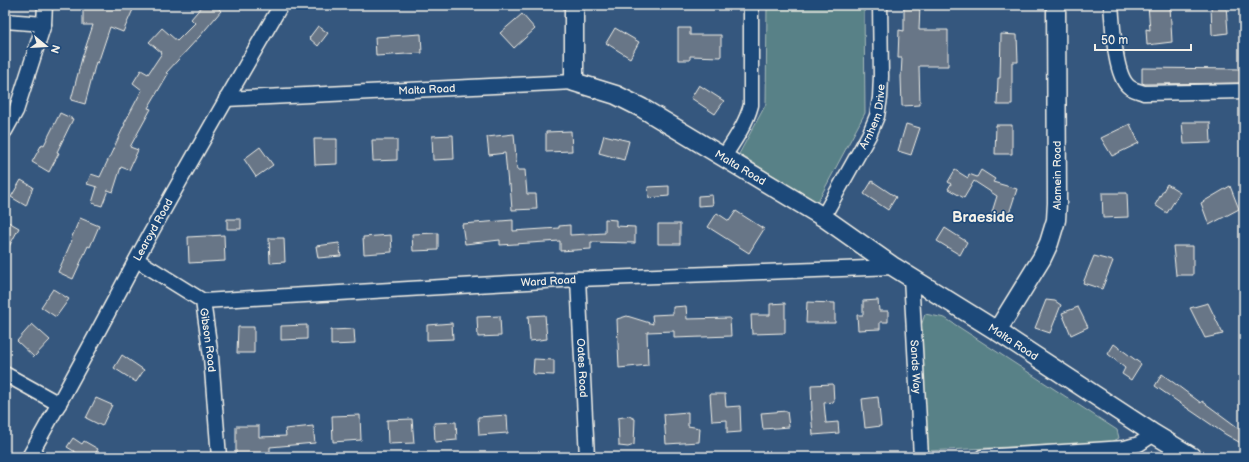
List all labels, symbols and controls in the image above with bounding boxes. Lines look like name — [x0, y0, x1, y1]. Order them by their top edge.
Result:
north arrow — [26, 26, 66, 66]
scale bar — [1095, 26, 1191, 52]
text: 50 m — [1101, 33, 1128, 48]
text: N — [48, 43, 62, 55]
street label: Malta Road — [398, 82, 456, 98]
street label: Arnhem Drive — [857, 83, 888, 151]
street label: Alamein Road — [1051, 141, 1064, 210]
street label: Malta Road — [712, 147, 768, 188]
street label: Learoyd Road — [131, 196, 176, 263]
district label: Braeside — [952, 208, 1014, 227]
street label: Ward Road — [520, 273, 576, 289]
street label: Gibson Road — [197, 307, 218, 373]
street label: Malta Road — [986, 321, 1041, 363]
street label: Oates Road — [574, 338, 590, 398]
street label: Sands Way — [908, 340, 923, 394]

